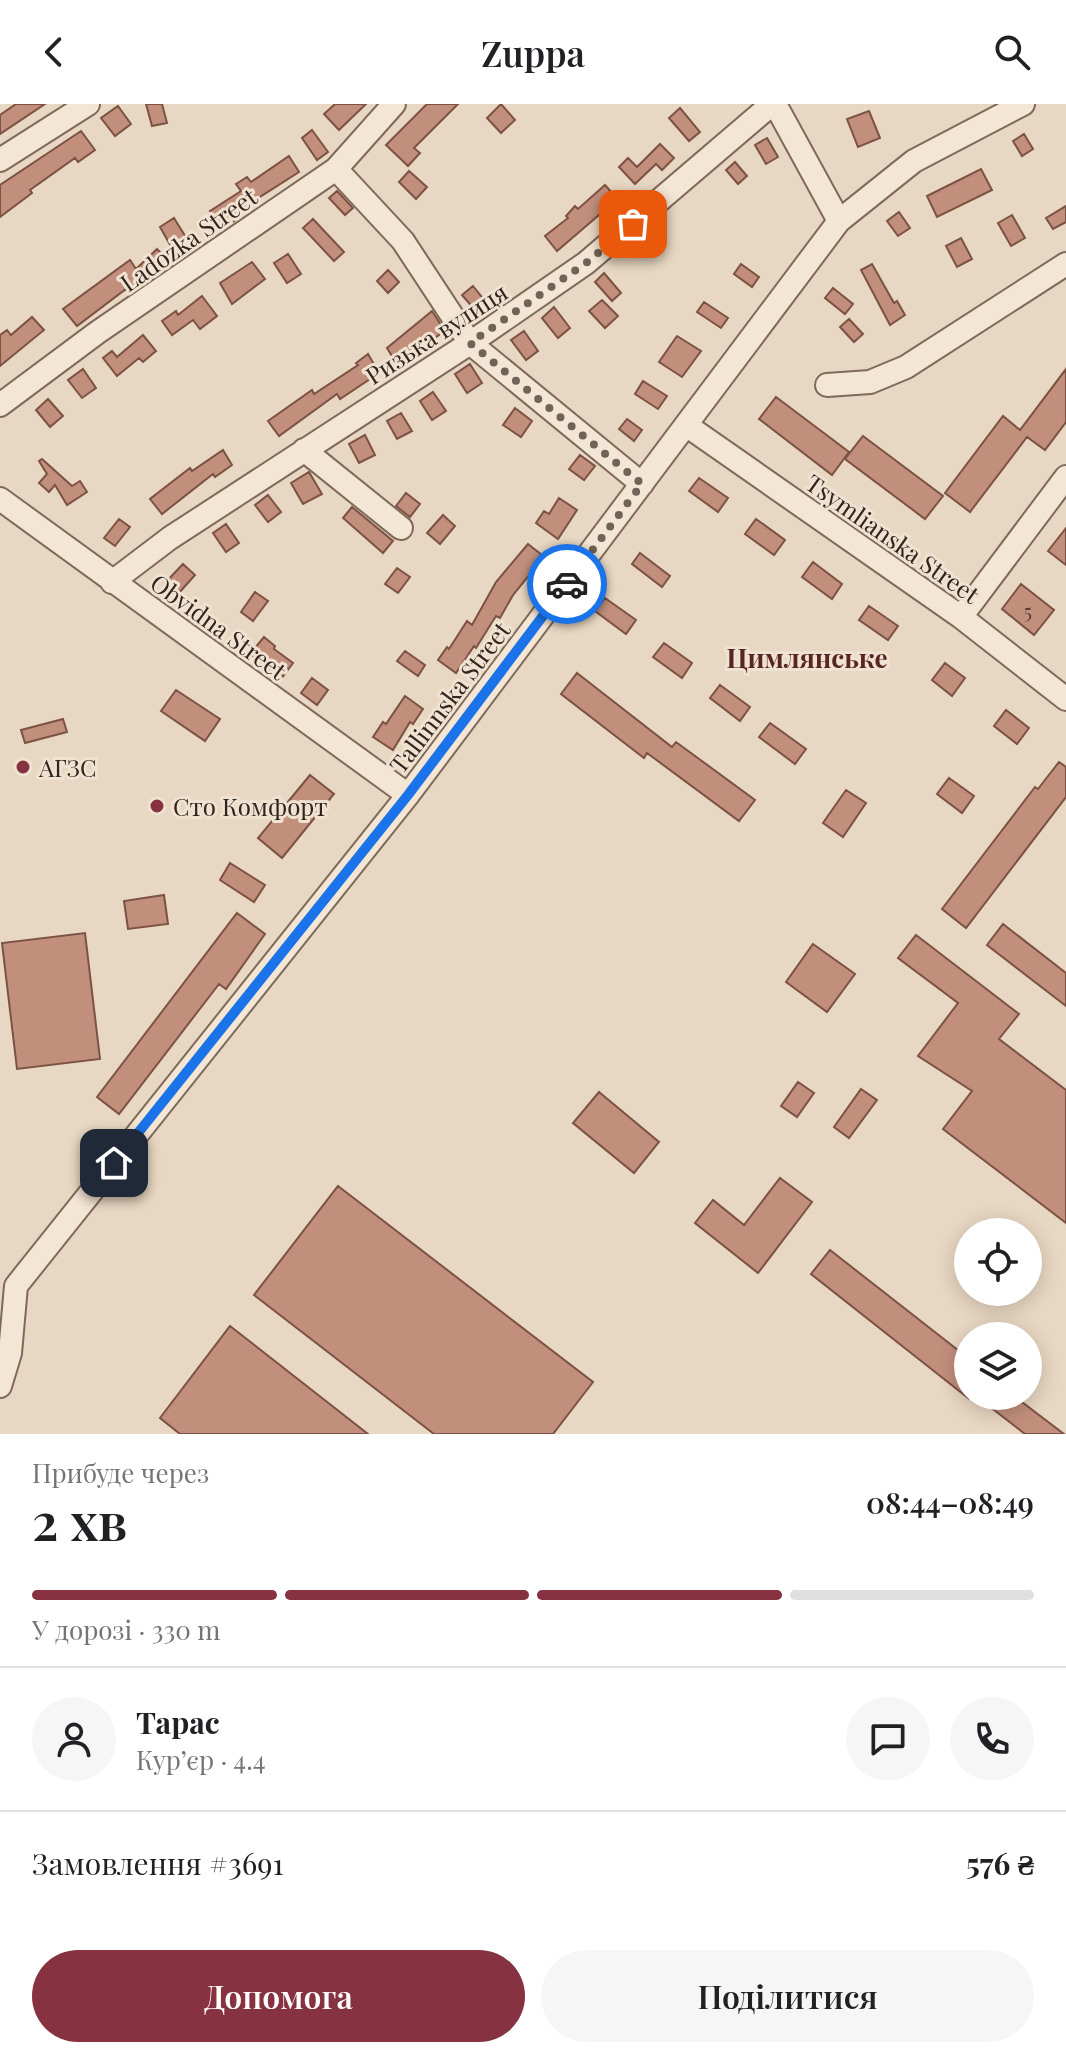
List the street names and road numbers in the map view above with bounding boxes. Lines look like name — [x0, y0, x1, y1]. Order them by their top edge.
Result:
street label: Ladozka Street — [113, 180, 263, 298]
street label: Ризька вулиця — [359, 275, 513, 391]
street label: Tsymlianska Street — [800, 466, 986, 610]
street label: Obvidna Street — [145, 566, 294, 686]
street label: Tallinnska Street — [382, 614, 517, 779]

